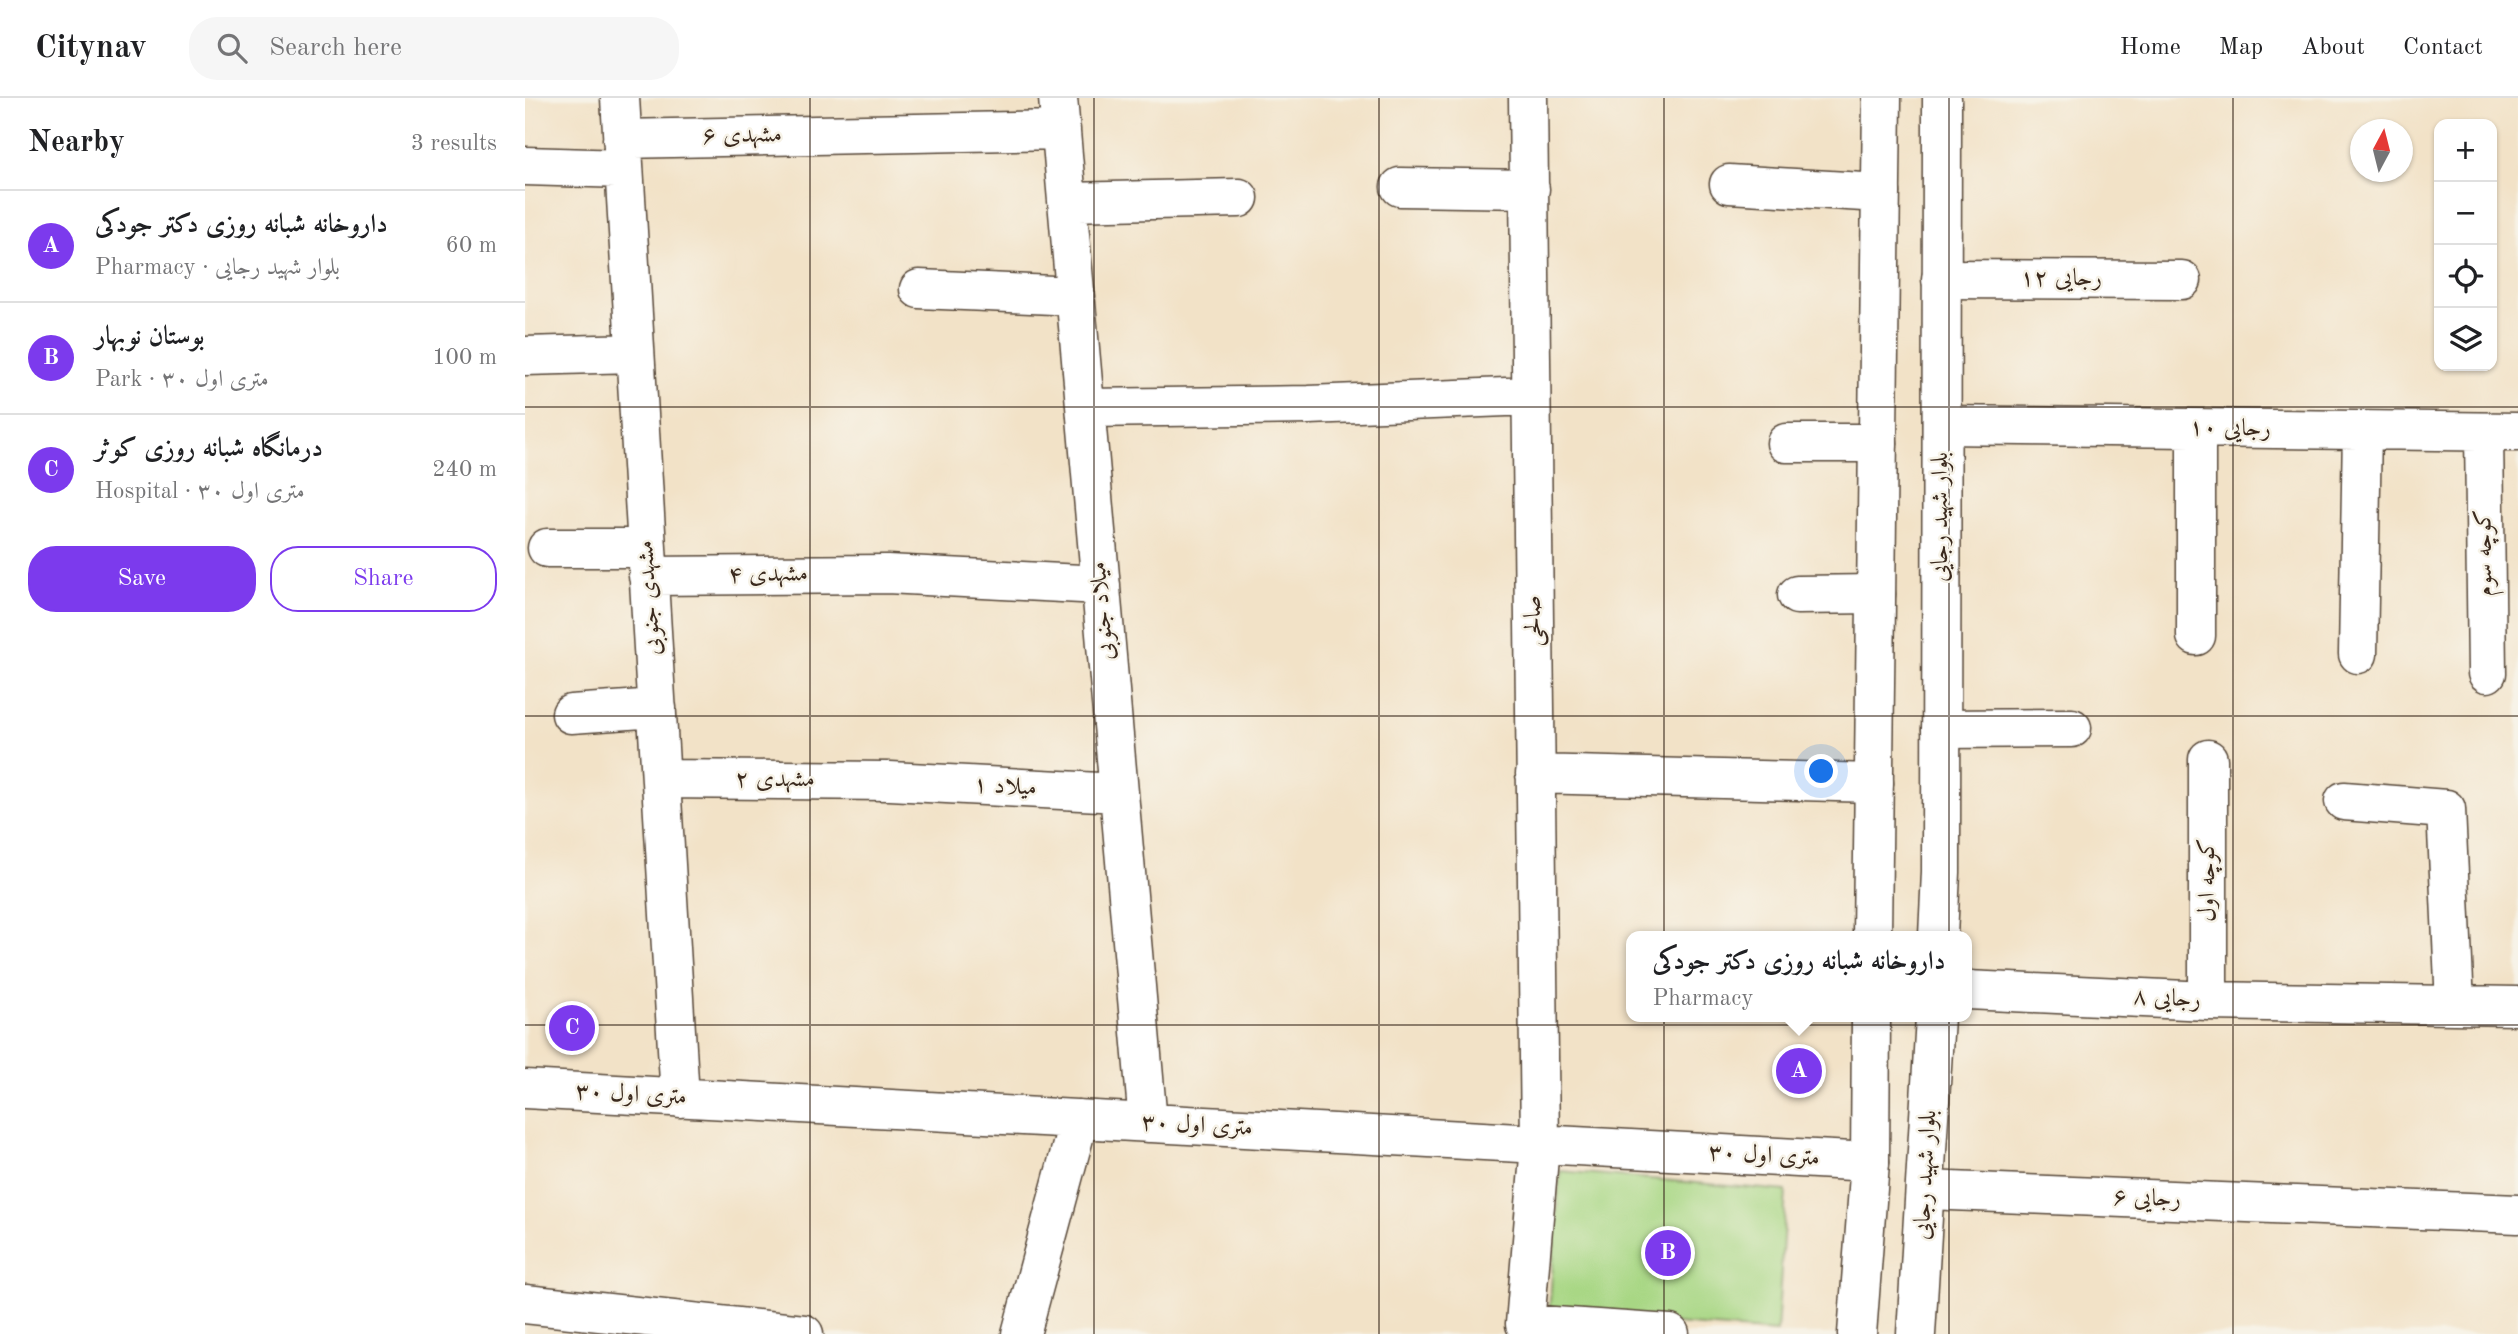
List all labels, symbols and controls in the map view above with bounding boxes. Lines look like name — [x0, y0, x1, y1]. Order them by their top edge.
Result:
search box — [189, 17, 679, 80]
icon: search — [213, 29, 251, 67]
text: Citynav — [35, 32, 147, 65]
text: Search here — [269, 35, 402, 61]
text: Home — [2120, 36, 2181, 60]
text: Map — [2219, 36, 2263, 60]
text: About — [2301, 36, 2365, 60]
text: Contact — [2403, 36, 2483, 60]
north arrow — [2350, 119, 2413, 182]
map controls — [2434, 119, 2497, 371]
button: + — [2434, 119, 2497, 182]
street label: مشهدی ۶ — [702, 123, 782, 150]
text: Nearby — [28, 128, 125, 158]
text: 3 results — [411, 132, 497, 155]
button: − — [2434, 182, 2497, 245]
text: داروخانه شبانه روزی دکتر جودکی — [95, 212, 388, 238]
text: A — [42, 234, 60, 257]
text: 60 m — [446, 234, 497, 257]
button: locate — [2434, 245, 2497, 308]
text: Pharmacy · بلوار شهید رجایی — [95, 256, 340, 279]
street label: رجایی ۱۲ — [2020, 267, 2102, 292]
button: layers — [2434, 308, 2497, 371]
text: بوستان نوبهار — [95, 324, 204, 350]
text: B — [43, 346, 59, 369]
text: 100 m — [432, 346, 497, 369]
text: Park · ۳۰ متری اول — [95, 368, 269, 391]
street label: رجایی ۱۰ — [2189, 416, 2271, 443]
text: درمانگاه شبانه روزی کوثر — [95, 436, 323, 462]
street label: بلوار شهید رجایی — [1929, 452, 1954, 582]
text: C — [43, 458, 59, 481]
text: 240 m — [432, 458, 497, 481]
text: Hospital · ۳۰ متری اول — [95, 480, 305, 503]
street label: کوچه سوم — [2471, 509, 2505, 597]
street label: مشهدی جنوبی — [634, 539, 669, 656]
button: Save — [28, 546, 256, 612]
button: Share — [270, 546, 497, 612]
street label: میلاد جنوبی — [1087, 560, 1122, 661]
street label: مشهدی ۴ — [728, 562, 808, 589]
street label: صالحی — [1522, 595, 1549, 647]
your location — [1804, 754, 1838, 788]
street label: مشهدی ۲ — [735, 768, 815, 793]
street label: میلاد ۱ — [973, 773, 1037, 801]
street label: کوچه اول — [2195, 838, 2223, 922]
popup — [1626, 931, 1972, 1022]
text: داروخانه شبانه روزی دکتر جودکی — [1653, 949, 1945, 975]
street label: رجایی ۸ — [2132, 985, 2202, 1014]
text: Pharmacy — [1653, 987, 1753, 1010]
pin: C — [549, 1002, 595, 1054]
pin: A — [1776, 1045, 1822, 1097]
street label: ۳۰ متری اول — [575, 1080, 687, 1110]
street label: بلوار شهید رجایی — [1911, 1109, 1942, 1241]
street label: ۳۰ متری اول — [1141, 1111, 1253, 1141]
street label: ۳۰ متری اول — [1708, 1141, 1820, 1171]
street label: رجایی ۶ — [2113, 1186, 2181, 1213]
pin: B — [1645, 1227, 1691, 1279]

